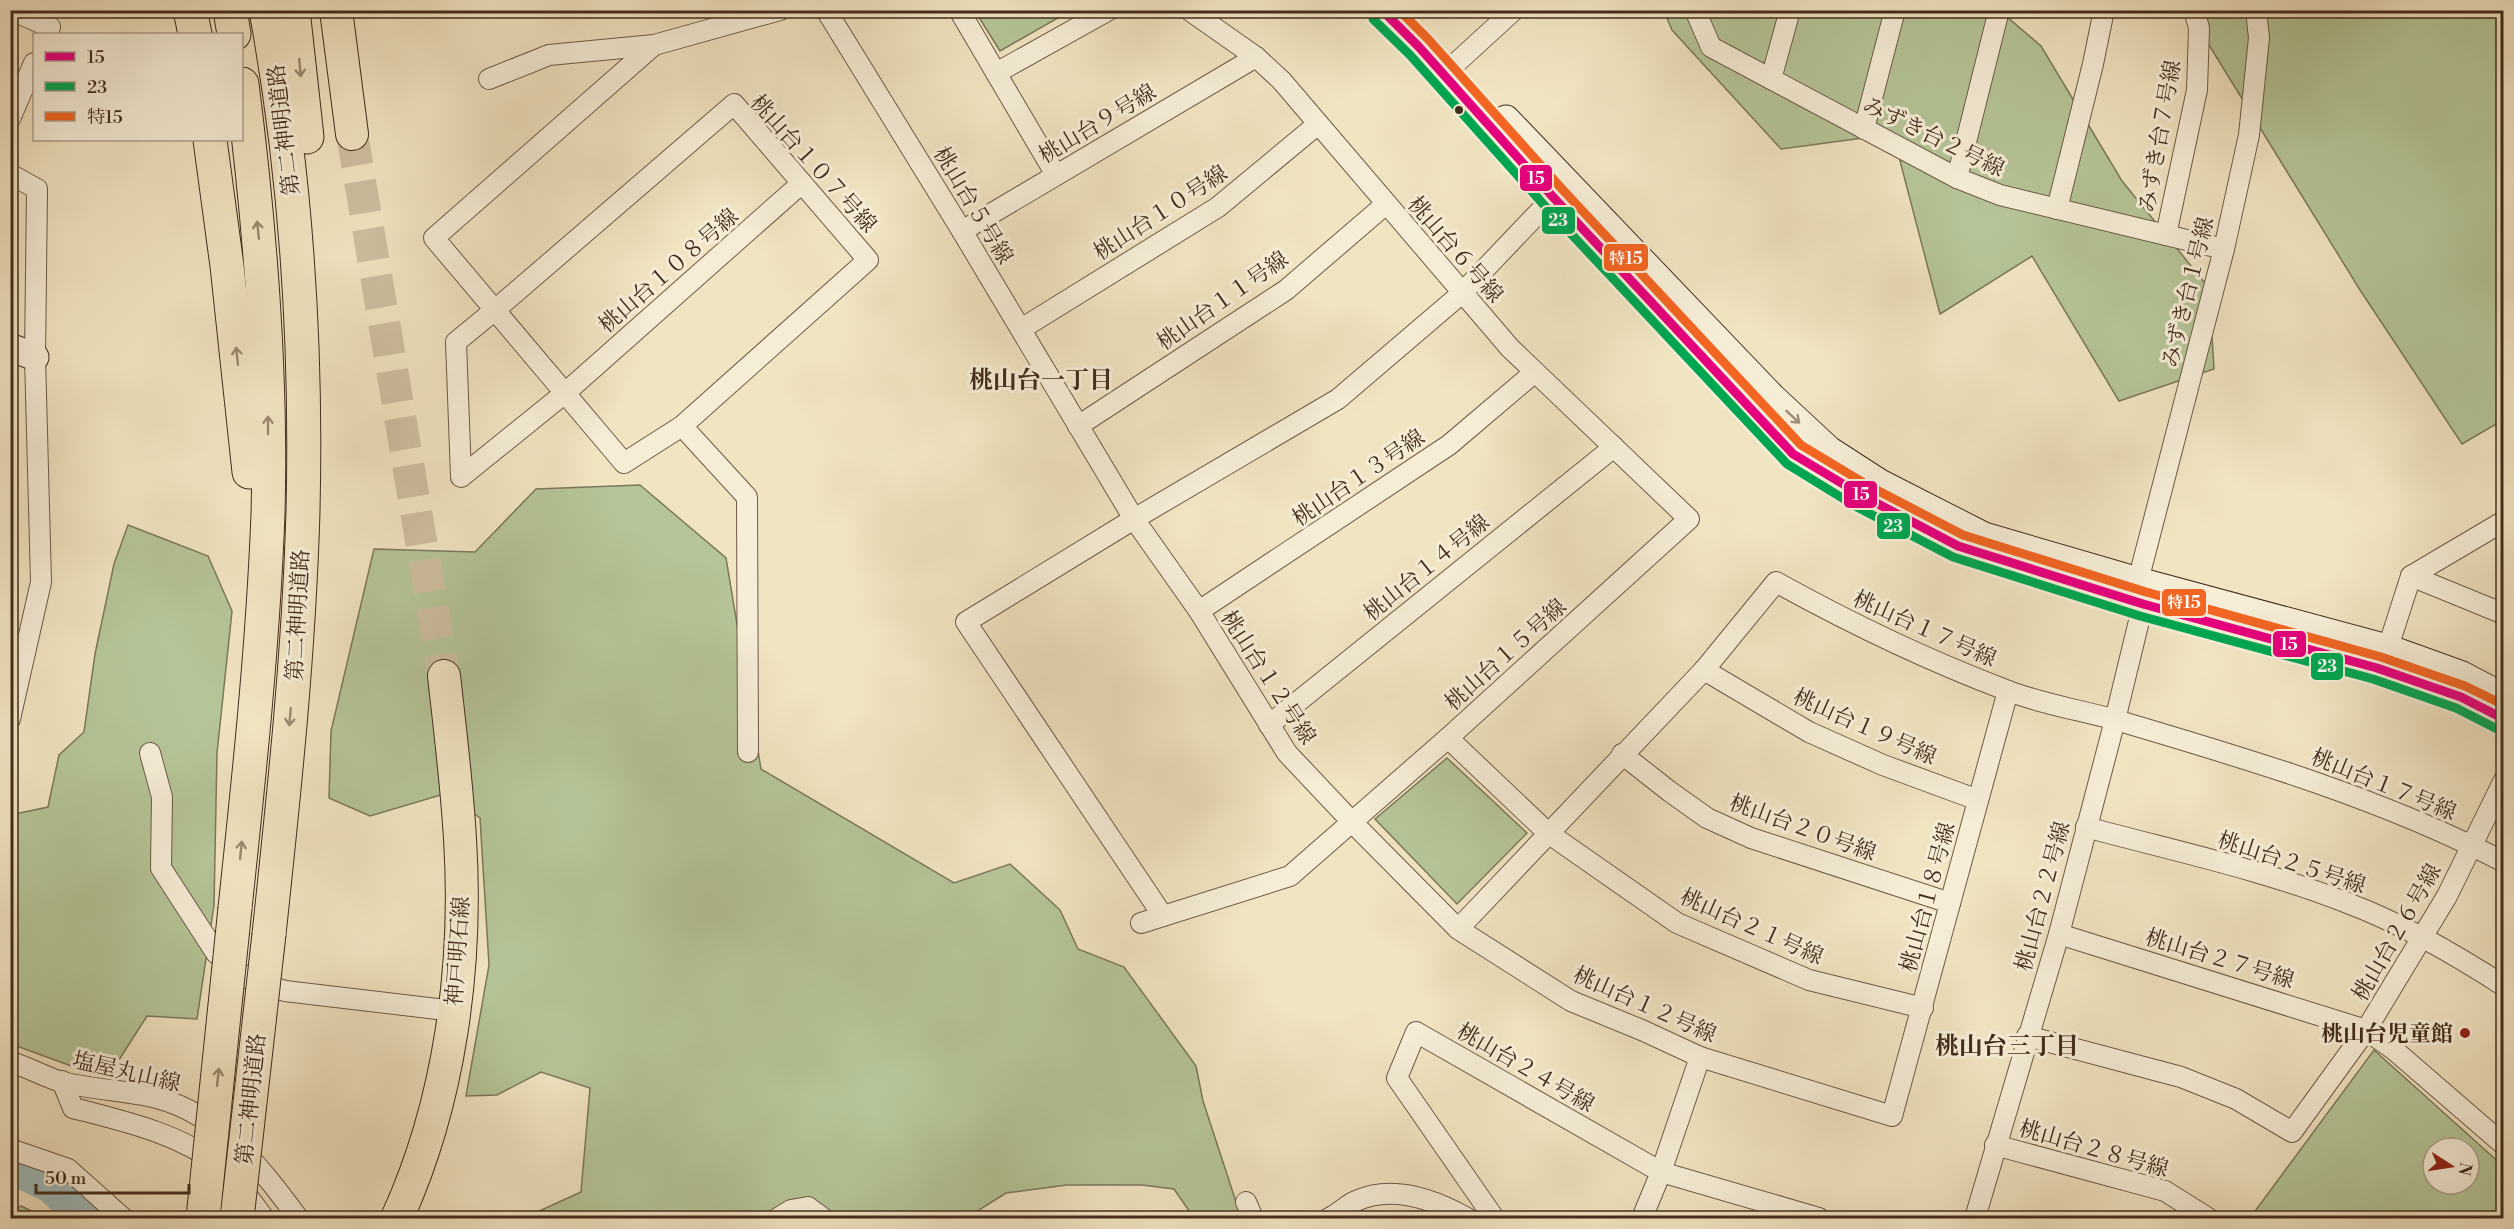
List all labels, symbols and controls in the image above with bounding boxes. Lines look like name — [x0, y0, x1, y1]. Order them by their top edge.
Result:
legend — [33, 33, 243, 141]
text: 15 — [87, 46, 105, 69]
one-way arrow — [295, 58, 306, 78]
street label: みずき台７号線 — [2134, 58, 2187, 214]
street label: 第二神明道路 — [263, 63, 306, 197]
text: 23 — [87, 76, 107, 99]
street label: 桃山台９号線 — [1034, 79, 1161, 170]
street label: 桃山台１０７号線 — [744, 90, 882, 238]
street label: みずき台２号線 — [1858, 91, 2008, 183]
unlabelled marker — [1453, 104, 1465, 116]
text: 特15 — [87, 106, 123, 129]
street label: 桃山台５号線 — [927, 142, 1018, 269]
street label: 桃山台１０号線 — [1089, 160, 1233, 267]
line badge: 15 — [1519, 164, 1553, 192]
text: 15 — [1527, 169, 1545, 189]
street label: 桃山台６号線 — [1401, 191, 1508, 309]
street label: 桃山台１０８号線 — [594, 203, 744, 339]
line badge: 23 — [1541, 206, 1576, 235]
text: 23 — [1548, 211, 1568, 231]
street label: みずき台１号線 — [2157, 214, 2220, 370]
one-way arrow — [252, 221, 263, 240]
line badge: 特15 — [1603, 243, 1649, 272]
street label: 桃山台１１号線 — [1152, 246, 1294, 356]
text: 特15 — [1609, 249, 1643, 269]
one-way arrow — [231, 346, 242, 366]
district label: 桃山台一丁目 — [969, 366, 1113, 396]
one-way arrow — [1786, 410, 1801, 424]
one-way arrow — [262, 415, 274, 435]
street label: 桃山台１３号線 — [1287, 424, 1430, 532]
line badge: 15 — [1843, 480, 1878, 509]
text: 15 — [1852, 485, 1870, 505]
street label: 桃山台１４号線 — [1359, 509, 1495, 627]
line badge: 23 — [1876, 512, 1911, 540]
text: 23 — [1883, 517, 1903, 537]
street label: 第二神明道路 — [282, 548, 315, 682]
street label: 桃山台１７号線 — [1849, 586, 2000, 673]
line badge: 特15 — [2161, 588, 2207, 617]
text: 特15 — [2167, 593, 2201, 613]
street label: 桃山台１５号線 — [1440, 594, 1572, 717]
street label: 桃山台１２号線 — [1214, 606, 1321, 750]
line badge: 15 — [2272, 630, 2307, 658]
text: 15 — [2280, 635, 2298, 655]
line badge: 23 — [2310, 652, 2344, 681]
text: 23 — [2317, 657, 2337, 677]
street label: 桃山台１９号線 — [1789, 684, 1940, 771]
one-way arrow — [284, 707, 295, 727]
street label: 桃山台１７号線 — [2307, 744, 2460, 827]
street label: 桃山台２０号線 — [1726, 789, 1879, 867]
street label: 桃山台２２号線 — [2010, 819, 2076, 974]
street label: 桃山台１８号線 — [1895, 820, 1961, 975]
street label: 桃山台２５号線 — [2214, 827, 2369, 900]
one-way arrow — [236, 840, 247, 860]
street label: 桃山台２６号線 — [2347, 859, 2447, 1006]
street label: 桃山台２１号線 — [1676, 884, 1827, 971]
street label: 神戸明石線 — [441, 895, 476, 1007]
street label: 桃山台２７号線 — [2142, 924, 2297, 995]
street label: 桃山台１２号線 — [1569, 962, 1720, 1049]
street label: 桃山台２４号線 — [1452, 1018, 1599, 1118]
place label: 桃山台児童館 — [2321, 1021, 2453, 1048]
marker: 桃山台児童館 — [2458, 1026, 2472, 1040]
street label: 第二神明道路 — [231, 1032, 272, 1166]
district label: 桃山台三丁目 — [1935, 1032, 2079, 1062]
street label: 塩屋丸山線 — [70, 1047, 183, 1098]
one-way arrow — [213, 1067, 224, 1087]
street label: 桃山台２８号線 — [2016, 1115, 2171, 1184]
north arrow — [2421, 1136, 2481, 1196]
scale bar — [36, 1157, 189, 1195]
text: N — [2454, 1161, 2476, 1178]
text: 50 m — [45, 1167, 87, 1190]

